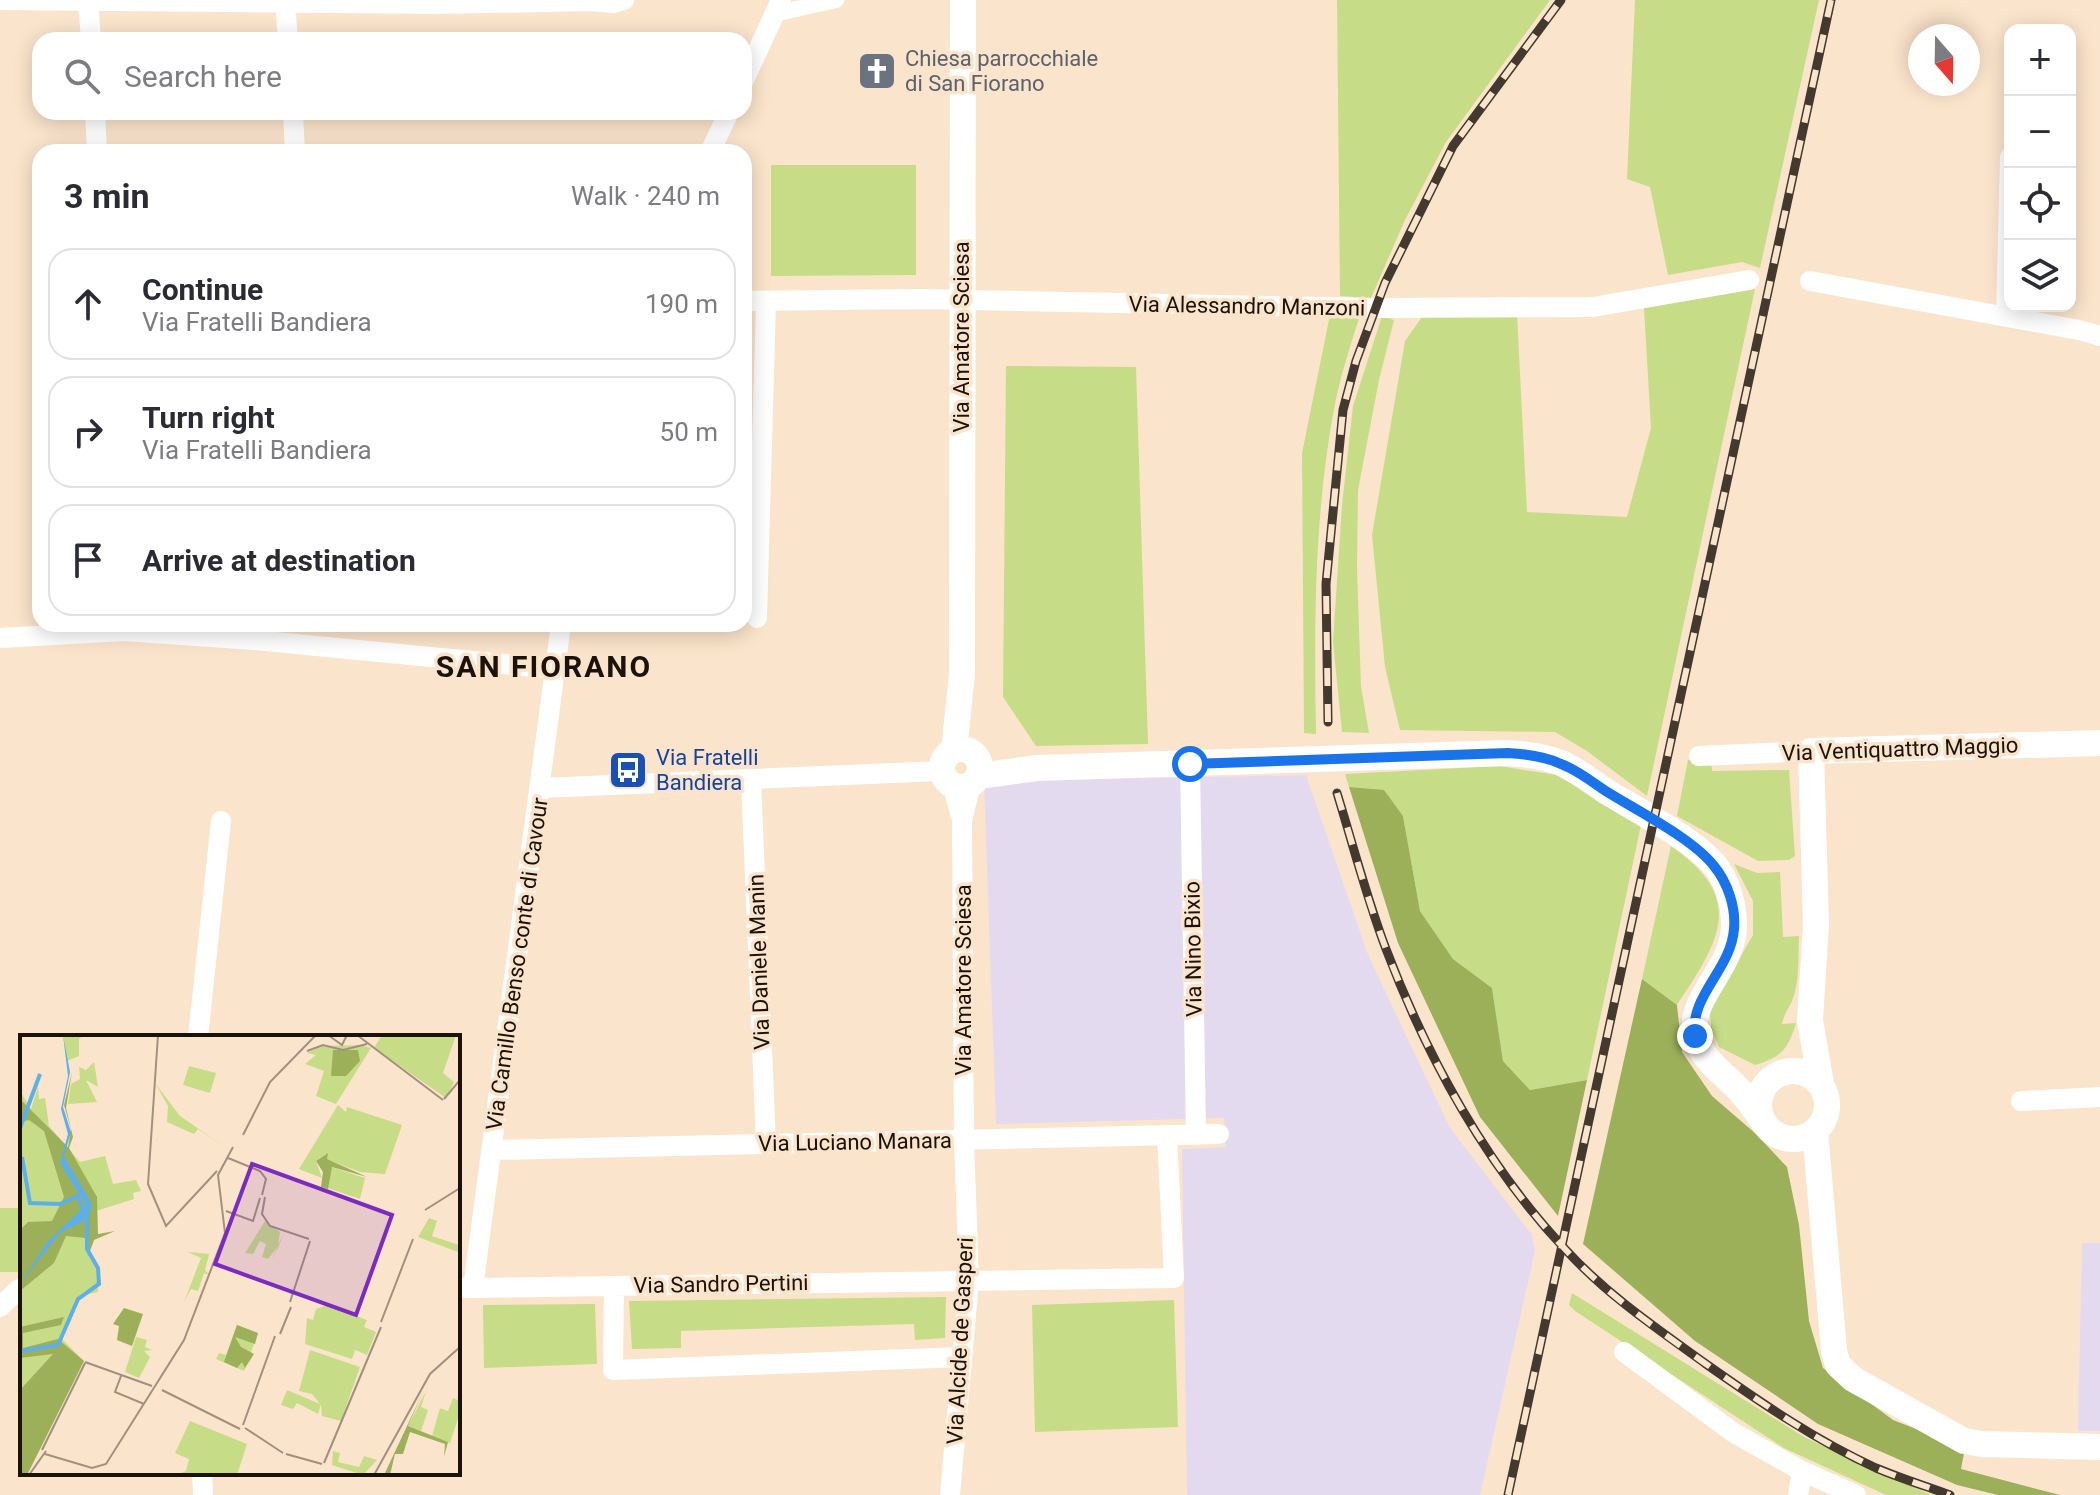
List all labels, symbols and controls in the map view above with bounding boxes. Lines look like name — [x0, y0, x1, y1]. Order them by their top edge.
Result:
north arrow — [1908, 24, 1980, 96]
map controls — [2004, 24, 2076, 312]
button: + — [2004, 24, 2076, 96]
search box — [32, 32, 752, 120]
place label: Chiesa parrocchiale di San Fiorano — [905, 46, 1098, 96]
church icon: Chiesa parrocchiale di San Fiorano — [856, 50, 898, 92]
icon: search — [60, 54, 104, 98]
text: Search here — [124, 59, 282, 94]
button: − — [2004, 96, 2076, 168]
button: locate — [2004, 168, 2076, 240]
text: 3 min — [64, 176, 149, 216]
text: Walk · 240 m — [571, 181, 720, 211]
button: layers — [2004, 240, 2076, 312]
street label: Via Amatore Sciesa — [949, 241, 974, 433]
text: Continue — [142, 272, 263, 307]
icon: ahead — [66, 282, 110, 326]
text: 190 m — [645, 289, 718, 319]
street label: Via Alessandro Manzoni — [1128, 291, 1366, 321]
text: Via Fratelli Bandiera — [142, 307, 372, 337]
text: Turn right — [142, 400, 275, 435]
icon: right — [66, 410, 110, 454]
text: 50 m — [660, 417, 718, 447]
text: Via Fratelli Bandiera — [142, 435, 372, 465]
icon: arrive — [66, 538, 110, 582]
text: Arrive at destination — [142, 543, 416, 578]
district label: SAN FIORANO — [436, 649, 652, 684]
street label: Via Ventiquattro Maggio — [1781, 732, 2019, 766]
place label: Via Fratelli Bandiera — [656, 745, 759, 795]
route start — [1172, 746, 1208, 782]
bus stop icon: Via Fratelli Bandiera — [607, 749, 649, 791]
street label: Via Camillo Benso conte di Cavour — [481, 795, 553, 1132]
street label: Via Daniele Manin — [743, 874, 775, 1050]
street label: Via Nino Bixio — [1179, 881, 1207, 1017]
street label: Via Amatore Sciesa — [951, 884, 976, 1076]
route end — [1677, 1018, 1713, 1054]
inset map — [20, 1035, 460, 1475]
street label: Via Luciano Manara — [758, 1128, 952, 1156]
street label: Via Alcide de Gasperi — [942, 1237, 978, 1445]
street label: Via Sandro Pertini — [633, 1270, 809, 1298]

